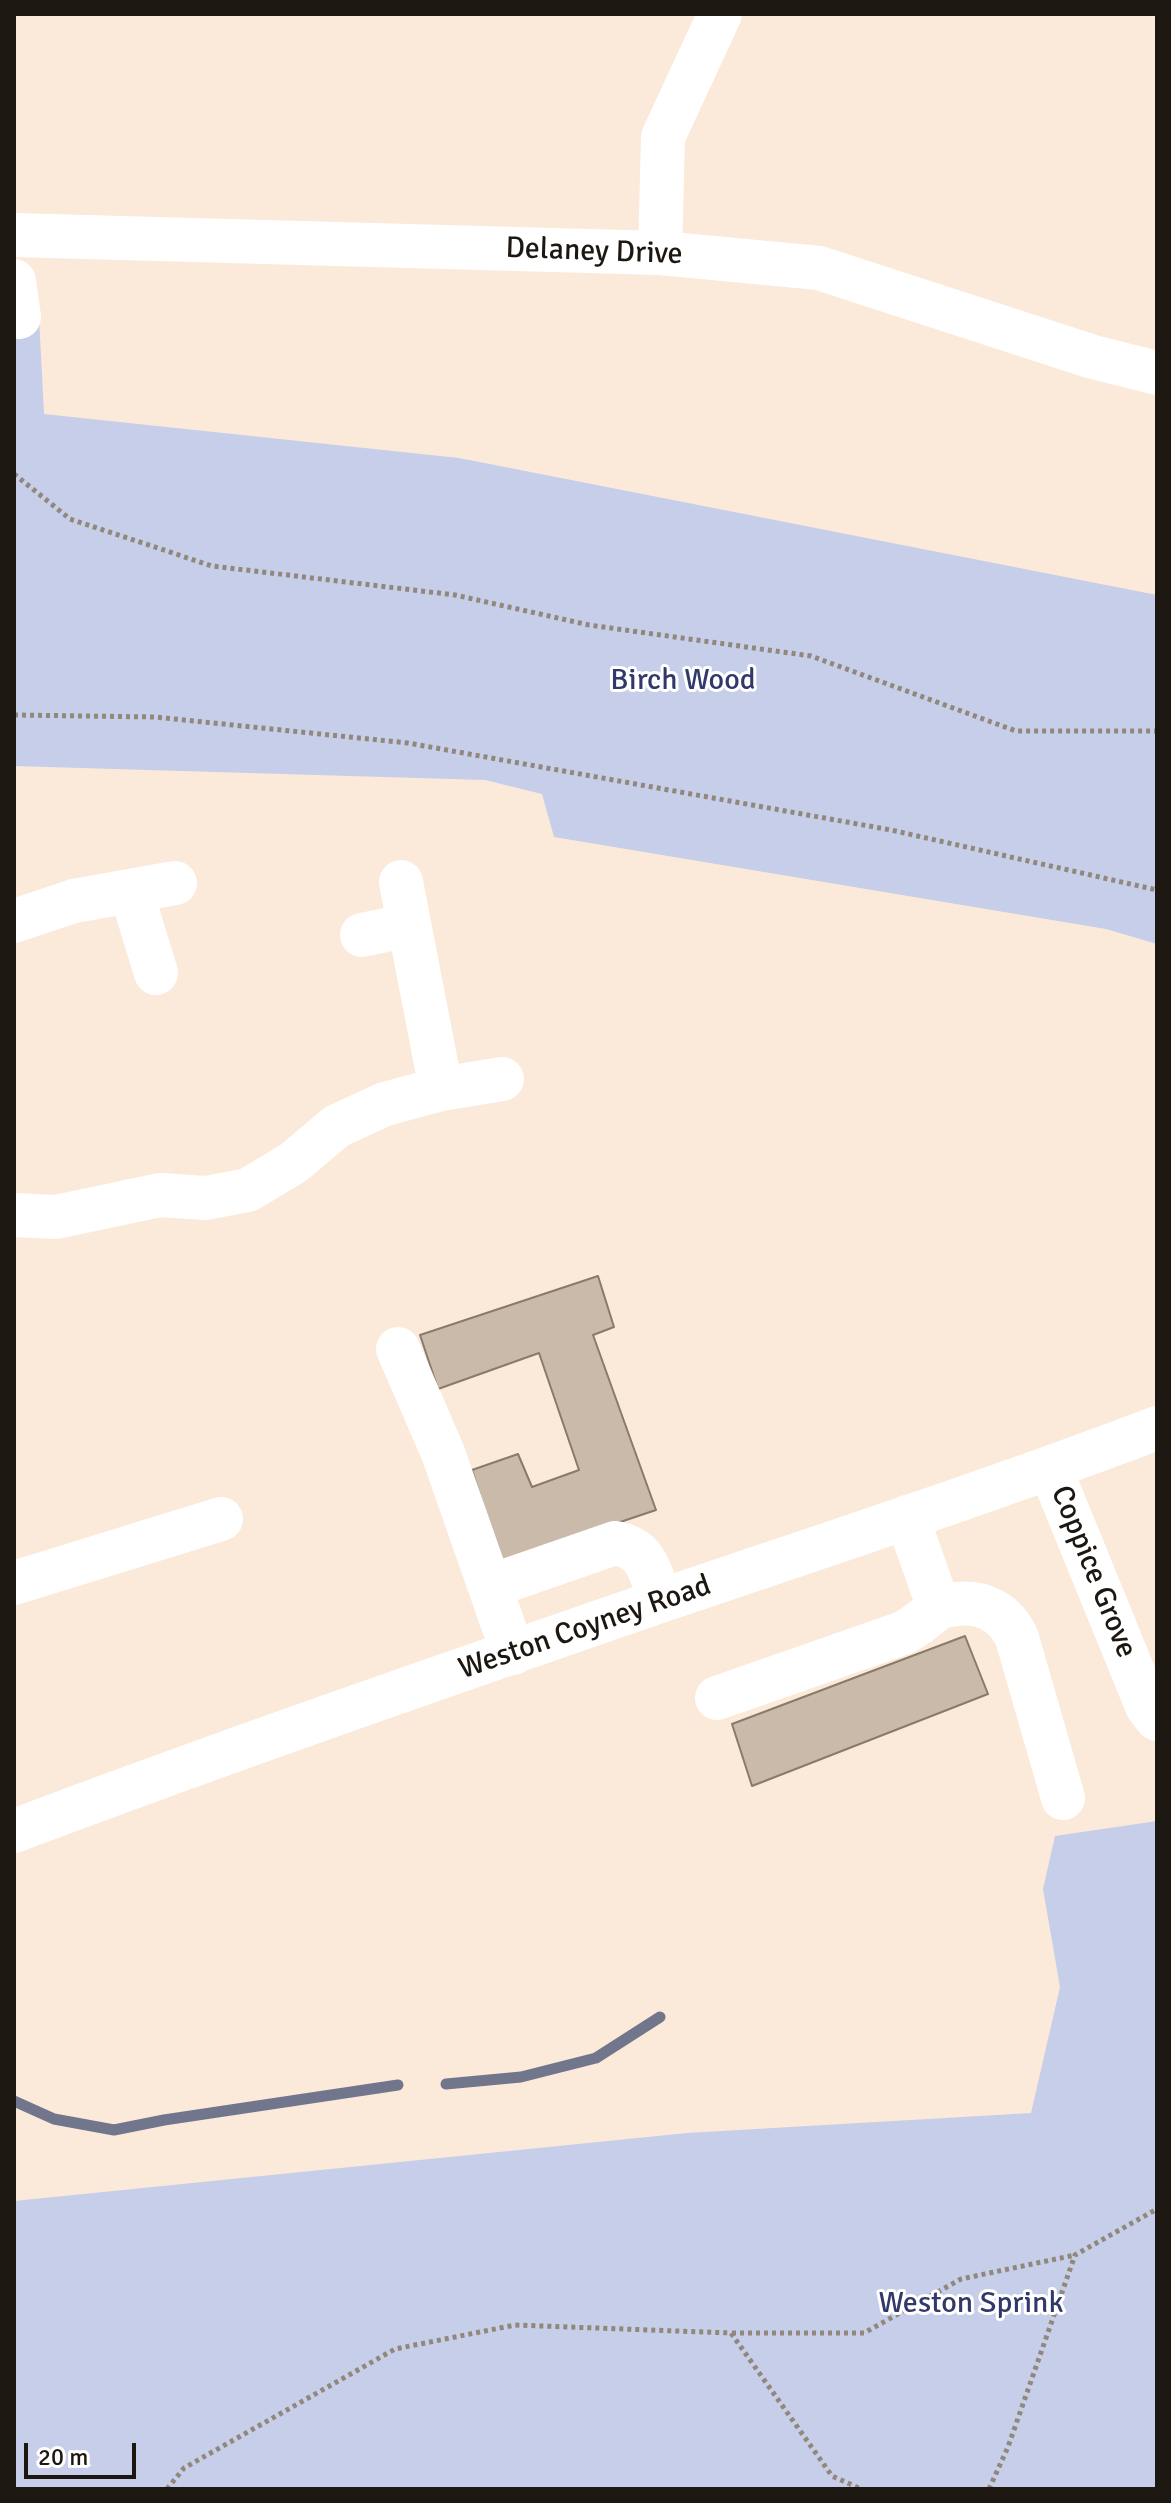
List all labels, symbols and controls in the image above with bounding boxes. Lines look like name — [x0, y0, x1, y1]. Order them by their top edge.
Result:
street label: Delaney Drive — [505, 231, 683, 273]
park label: Birch Wood — [610, 663, 756, 699]
street label: Coppice Grove — [1042, 1481, 1144, 1663]
street label: Weston Coyney Road — [454, 1568, 716, 1688]
park label: Weston Sprink — [879, 2286, 1063, 2322]
scale bar — [28, 2427, 140, 2477]
text: 20 m — [38, 2442, 88, 2472]

